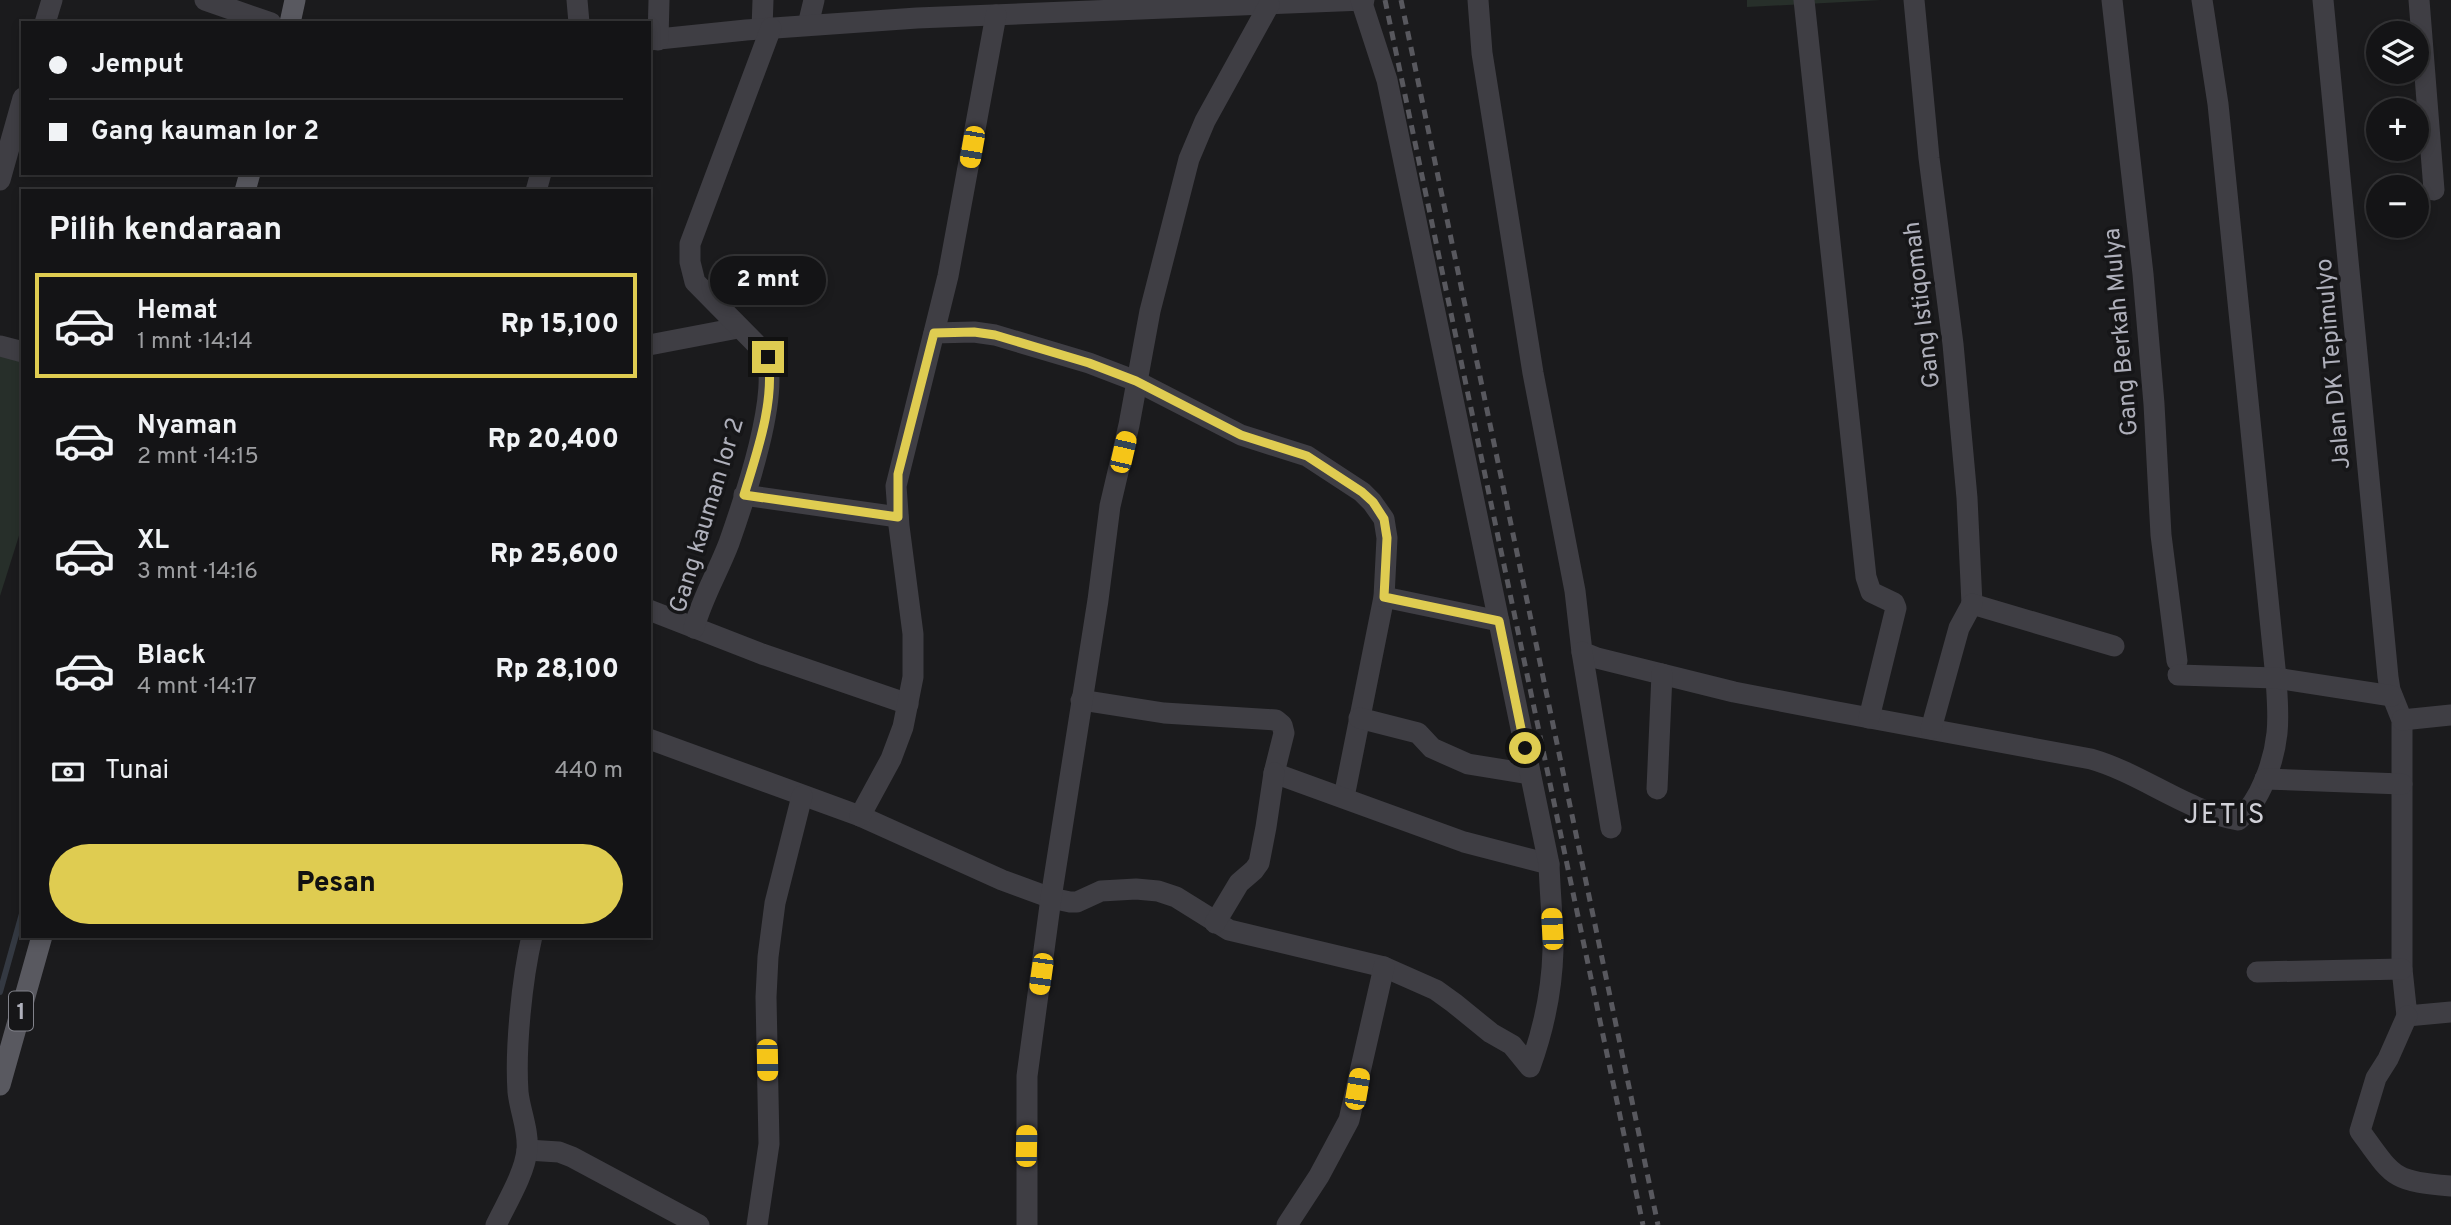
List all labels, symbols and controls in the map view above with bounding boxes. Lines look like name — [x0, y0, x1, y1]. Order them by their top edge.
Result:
map controls — [2366, 21, 2429, 238]
button: layers — [2366, 21, 2429, 84]
text: Jemput — [91, 49, 184, 82]
button: + — [2366, 98, 2429, 161]
text: Gang kauman lor 2 — [91, 116, 319, 149]
car — [959, 124, 986, 170]
button: − — [2366, 175, 2429, 238]
text: Pilih kendaraan — [49, 211, 282, 251]
street label: Gang Istiqomah — [1898, 220, 1948, 390]
street label: Gang Berkah Mulya — [2098, 227, 2146, 437]
callout: 2 mnt — [710, 256, 826, 304]
street label: Jalan DK Tepimulyo — [2310, 257, 2358, 471]
text: 2 mnt — [737, 266, 799, 295]
icon: car — [53, 294, 116, 357]
text: Hemat — [137, 295, 217, 328]
text: Rp 15,100 — [501, 309, 619, 342]
text: 1 mnt · 14:14 — [137, 328, 253, 357]
route end — [752, 341, 784, 373]
icon: car — [53, 409, 116, 472]
text: Nyaman — [137, 410, 237, 443]
street label: Gang kauman lor 2 — [664, 414, 752, 617]
text: Rp 20,400 — [488, 424, 619, 457]
car — [1109, 429, 1138, 475]
text: 2 mnt · 14:15 — [137, 443, 259, 472]
icon: car — [53, 524, 116, 587]
text: XL — [137, 525, 169, 558]
text: Rp 25,600 — [490, 539, 619, 572]
text: 3 mnt · 14:16 — [137, 558, 258, 587]
icon: car — [53, 639, 116, 702]
text: Black — [137, 640, 206, 673]
text: Rp 28,100 — [495, 654, 619, 687]
text: 4 mnt · 14:17 — [137, 673, 257, 702]
route start — [1509, 732, 1541, 764]
icon: cash — [49, 753, 87, 791]
text: Tunai — [105, 755, 169, 788]
text: 440 m — [555, 757, 623, 786]
district label: JETIS — [2184, 798, 2266, 834]
button: Pesan — [49, 844, 623, 924]
car — [1541, 907, 1564, 951]
car — [1028, 952, 1055, 996]
road number: 1 — [9, 992, 33, 1030]
car — [757, 1039, 778, 1081]
car — [1344, 1066, 1371, 1112]
car — [1016, 1125, 1037, 1167]

